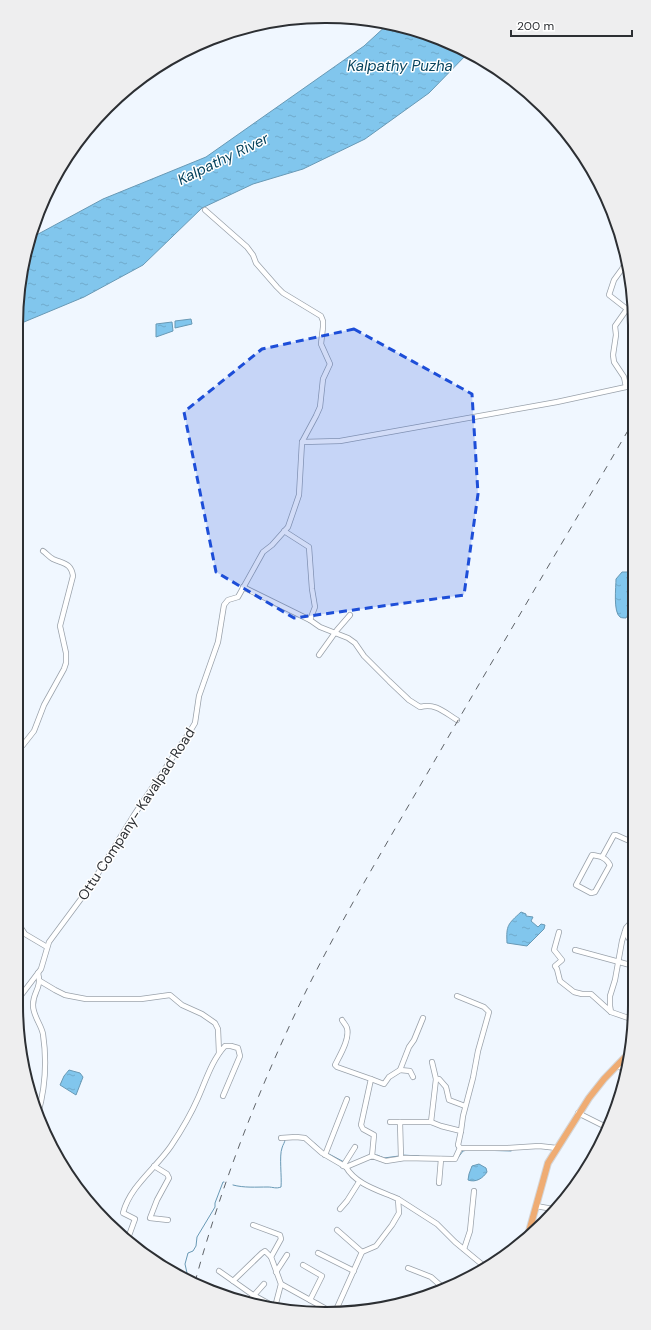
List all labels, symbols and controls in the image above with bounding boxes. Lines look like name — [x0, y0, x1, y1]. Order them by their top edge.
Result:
scale bar — [511, 12, 632, 38]
text: 200 m — [517, 18, 554, 34]
water label: Kalpathy Puzha — [347, 56, 453, 76]
water label: Kalpathy River — [174, 128, 272, 190]
street label: Ottu Company- Kavalpad Road — [73, 724, 199, 904]

